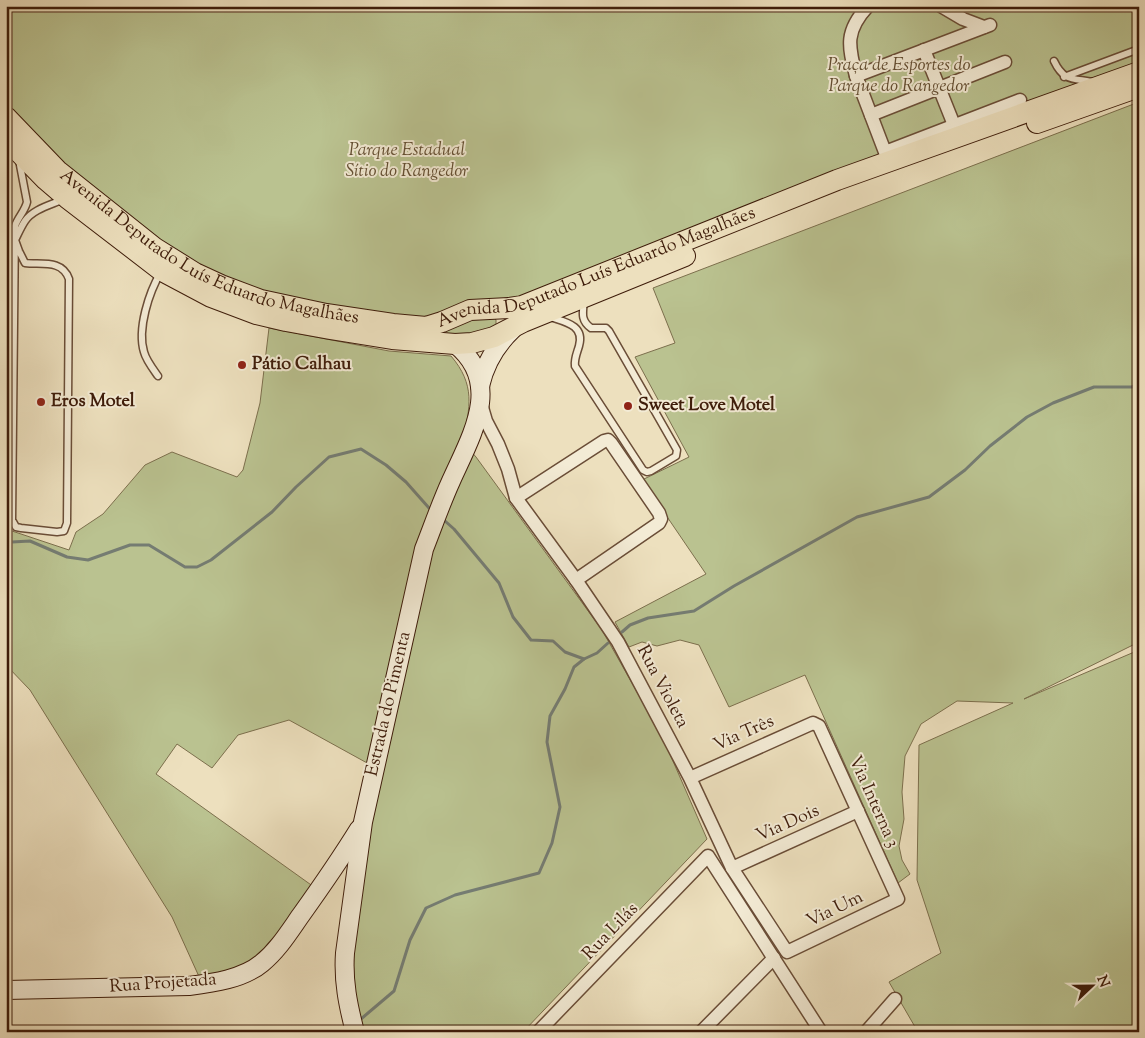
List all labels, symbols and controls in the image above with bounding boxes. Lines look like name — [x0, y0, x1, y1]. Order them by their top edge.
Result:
park label: Praça de Esportes do Parque do Rangedor — [827, 53, 971, 100]
park label: Parque Estadual Sítio do Rangedor — [346, 138, 469, 185]
street label: Avenida Deputado Luís Eduardo Magalhães — [53, 163, 361, 332]
street label: Avenida Deputado Luís Eduardo Magalhães — [433, 201, 760, 336]
place label: Pátio Calhau — [252, 352, 352, 378]
marker: Pátio Calhau — [236, 359, 248, 371]
place label: Eros Motel — [51, 389, 136, 415]
place label: Sweet Love Motel — [638, 393, 776, 419]
marker: Eros Motel — [35, 396, 47, 408]
marker: Sweet Love Motel — [622, 400, 634, 412]
street label: Estrada do Pimenta — [360, 629, 418, 779]
street label: Rua Violeta — [629, 641, 695, 733]
street label: Via Três — [709, 709, 779, 759]
street label: Via Interna 3 — [841, 752, 905, 852]
street label: Via Dois — [752, 798, 824, 850]
street label: Via Um — [802, 885, 868, 935]
street label: Rua Lilás — [577, 897, 645, 967]
north arrow — [1068, 960, 1118, 1010]
street label: Rua Projetada — [109, 967, 217, 1001]
text: N — [1091, 973, 1114, 991]

